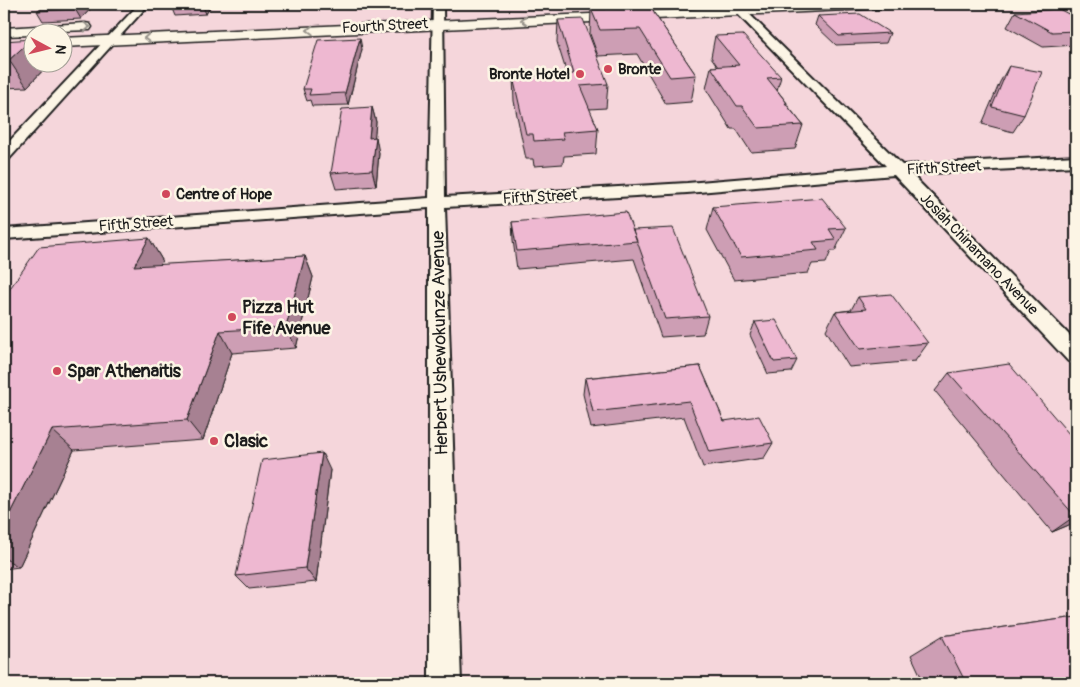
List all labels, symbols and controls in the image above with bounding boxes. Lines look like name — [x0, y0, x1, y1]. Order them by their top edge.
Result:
street label: Fourth Street — [341, 14, 430, 38]
one-way arrow — [520, 14, 528, 25]
north arrow — [22, 22, 72, 72]
one-way arrow — [84, 22, 92, 33]
one-way arrow — [305, 24, 313, 35]
one-way arrow — [143, 33, 151, 44]
text: N — [51, 44, 69, 55]
place label: Bronte — [618, 60, 662, 79]
marker: Bronte — [602, 63, 614, 75]
place label: Bronte Hotel — [489, 65, 570, 84]
marker: Bronte Hotel — [574, 68, 586, 80]
street label: Fifth Street — [906, 157, 983, 179]
place label: Centre of Hope — [176, 185, 273, 204]
street label: Fifth Street — [502, 186, 579, 208]
marker: Centre of Hope — [160, 188, 172, 200]
street label: Josiah Chinamano Avenue — [916, 189, 1043, 319]
street label: Fifth Street — [98, 212, 175, 236]
street label: Herbert Ushewokunze Avenue — [427, 230, 453, 455]
place label: Pizza Hut Fife Avenue — [242, 296, 332, 340]
marker: Pizza Hut Fife Avenue — [226, 311, 238, 323]
place label: Spar Athenaitis — [67, 360, 182, 383]
marker: Spar Athenaitis — [51, 365, 63, 377]
place label: Clasic — [224, 430, 268, 453]
marker: Clasic — [208, 435, 220, 447]

